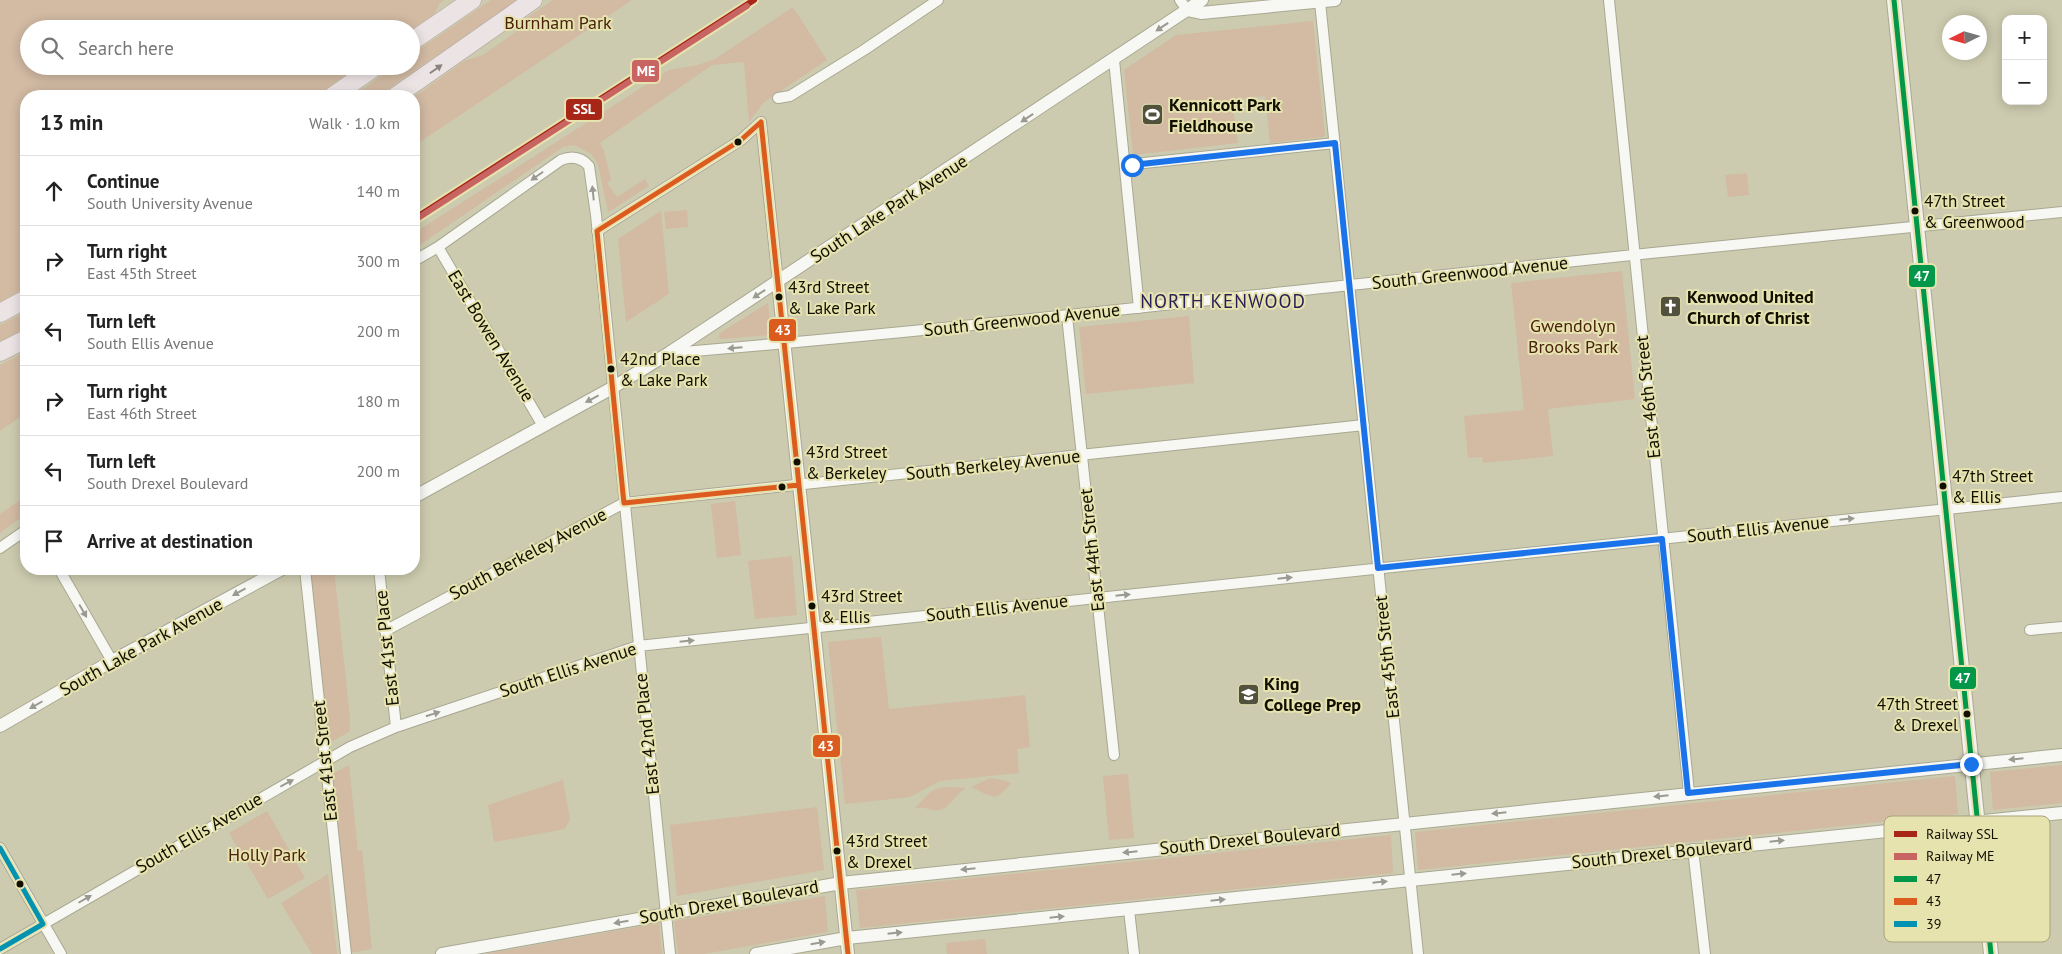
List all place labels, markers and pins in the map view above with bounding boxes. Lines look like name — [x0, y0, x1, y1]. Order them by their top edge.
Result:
place label: Kennicott Park Fieldhouse — [1169, 93, 1281, 137]
sports icon: Kennicott Park Fieldhouse — [1141, 103, 1165, 127]
unlabelled marker — [733, 137, 743, 147]
place label: 47th Street & Greenwood — [1924, 190, 2025, 233]
marker: 47th Street & Greenwood — [1910, 206, 1920, 216]
place label: 43rd Street & Lake Park — [788, 276, 876, 319]
place label: Kenwood United Church of Christ — [1687, 285, 1814, 329]
marker: 43rd Street & Lake Park — [774, 292, 784, 302]
church icon: Kenwood United Church of Christ — [1659, 295, 1683, 319]
place label: 42nd Place & Lake Park — [620, 348, 708, 391]
marker: 42nd Place & Lake Park — [606, 364, 616, 374]
place label: 43rd Street & Berkeley — [806, 441, 888, 484]
marker: 43rd Street & Berkeley — [792, 457, 802, 467]
place label: 47th Street & Ellis — [1952, 465, 2033, 508]
marker: 47th Street & Ellis — [1938, 481, 1948, 491]
unlabelled marker — [777, 482, 787, 492]
place label: 43rd Street & Ellis — [821, 585, 903, 628]
marker: 43rd Street & Ellis — [807, 601, 817, 611]
place label: King College Prep — [1264, 672, 1361, 716]
school or university icon: King College Prep — [1236, 682, 1260, 706]
place label: 47th Street & Drexel — [1877, 693, 1958, 736]
marker: 47th Street & Drexel — [1962, 709, 1972, 719]
place label: 43rd Street & Drexel — [846, 830, 928, 873]
marker: 43rd Street & Drexel — [832, 846, 842, 856]
unlabelled marker — [15, 879, 25, 889]

